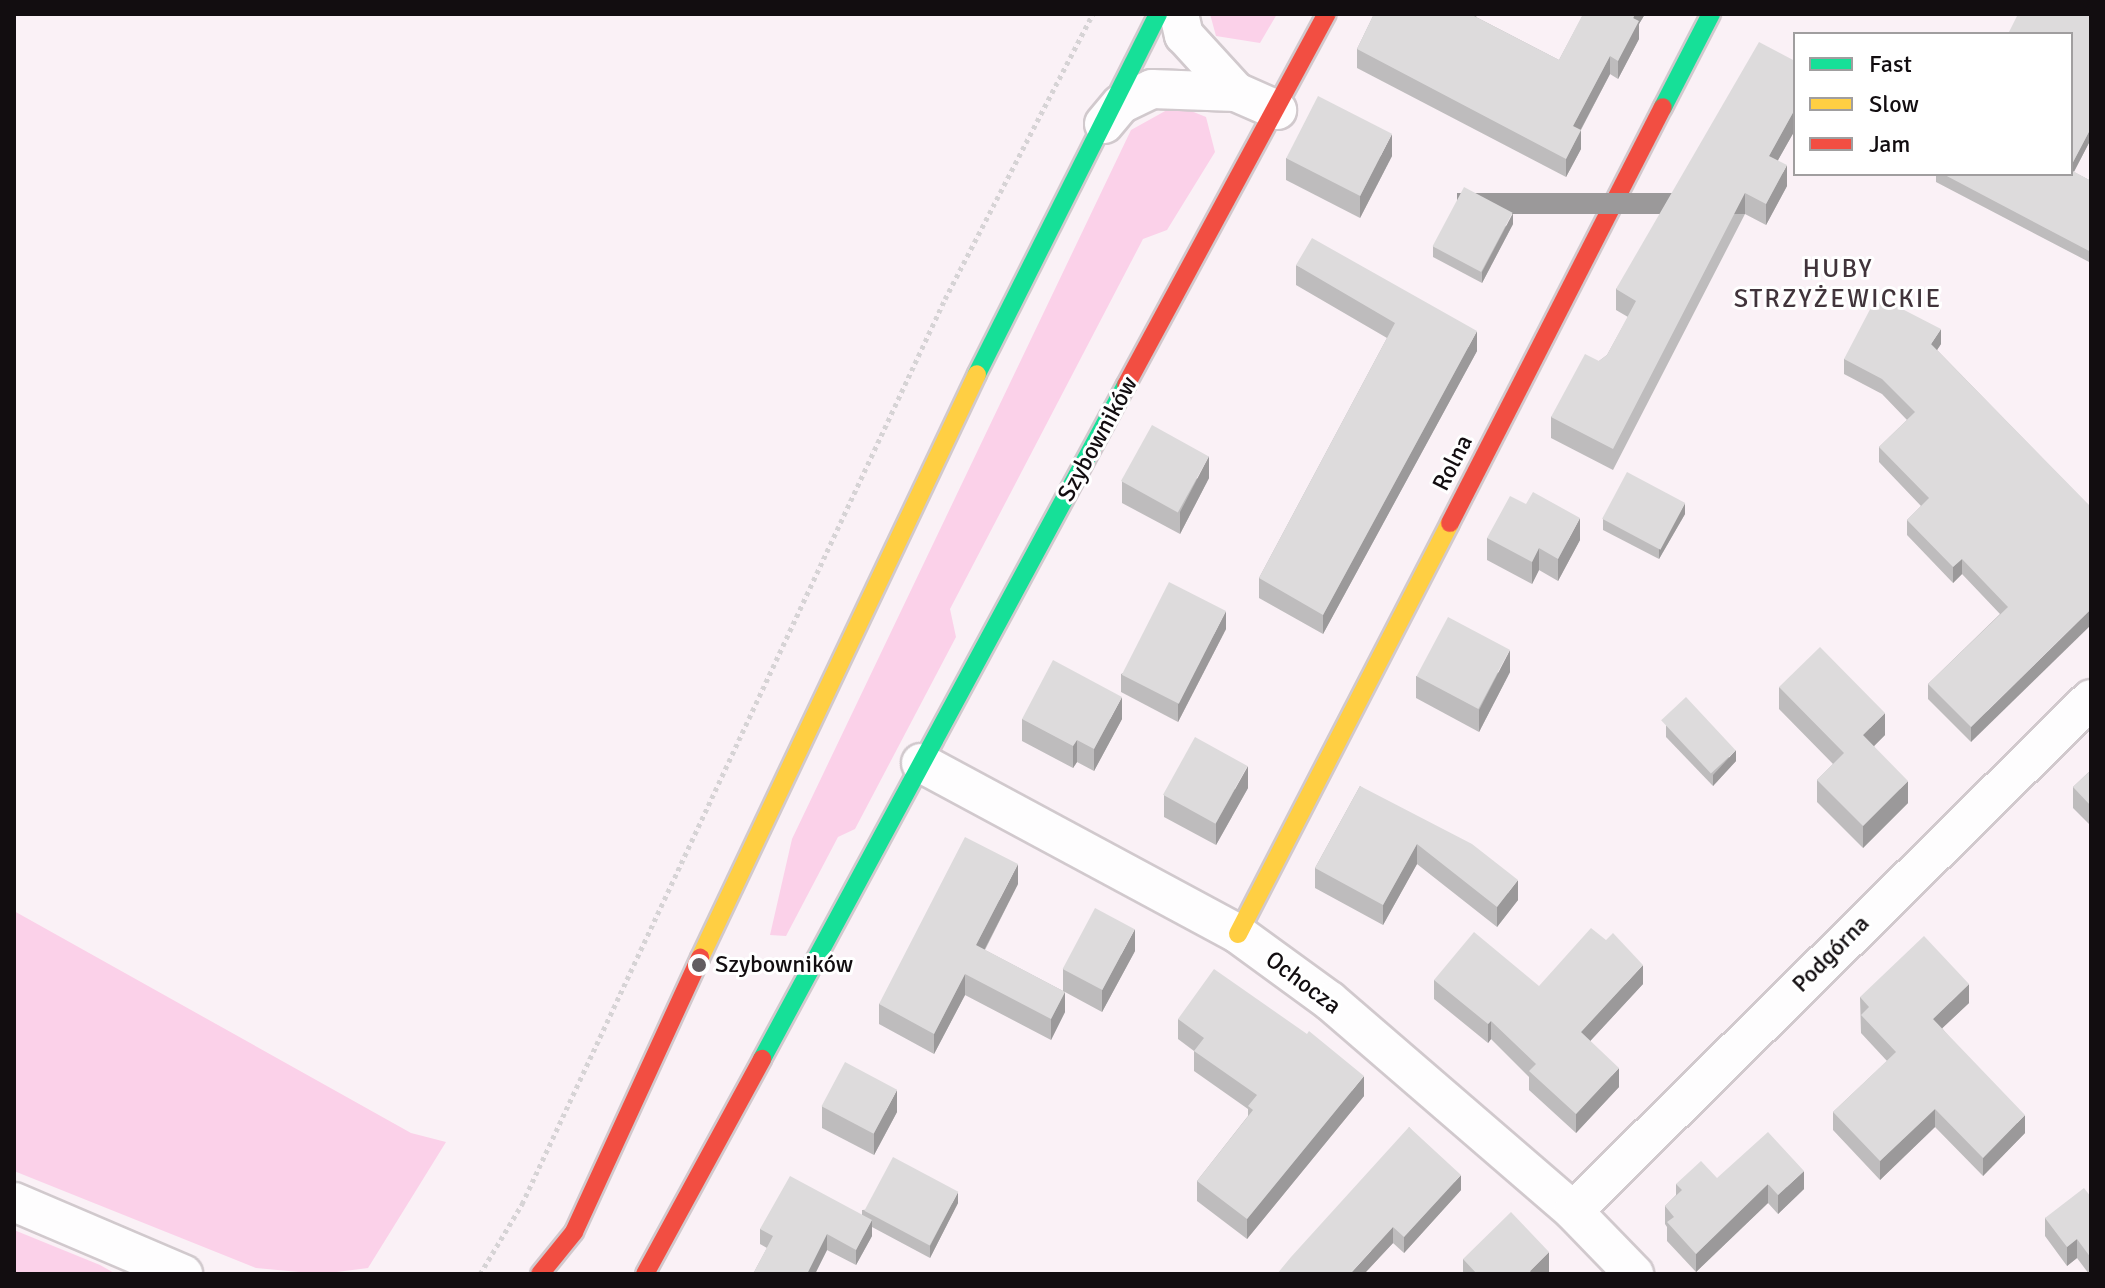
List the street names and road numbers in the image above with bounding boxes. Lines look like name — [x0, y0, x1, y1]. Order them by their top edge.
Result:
street label: Szybowników — [1052, 372, 1144, 506]
street label: Rolna — [1427, 430, 1479, 496]
street label: Podgórna — [1786, 909, 1876, 999]
street label: Ochocza — [1260, 945, 1346, 1021]

